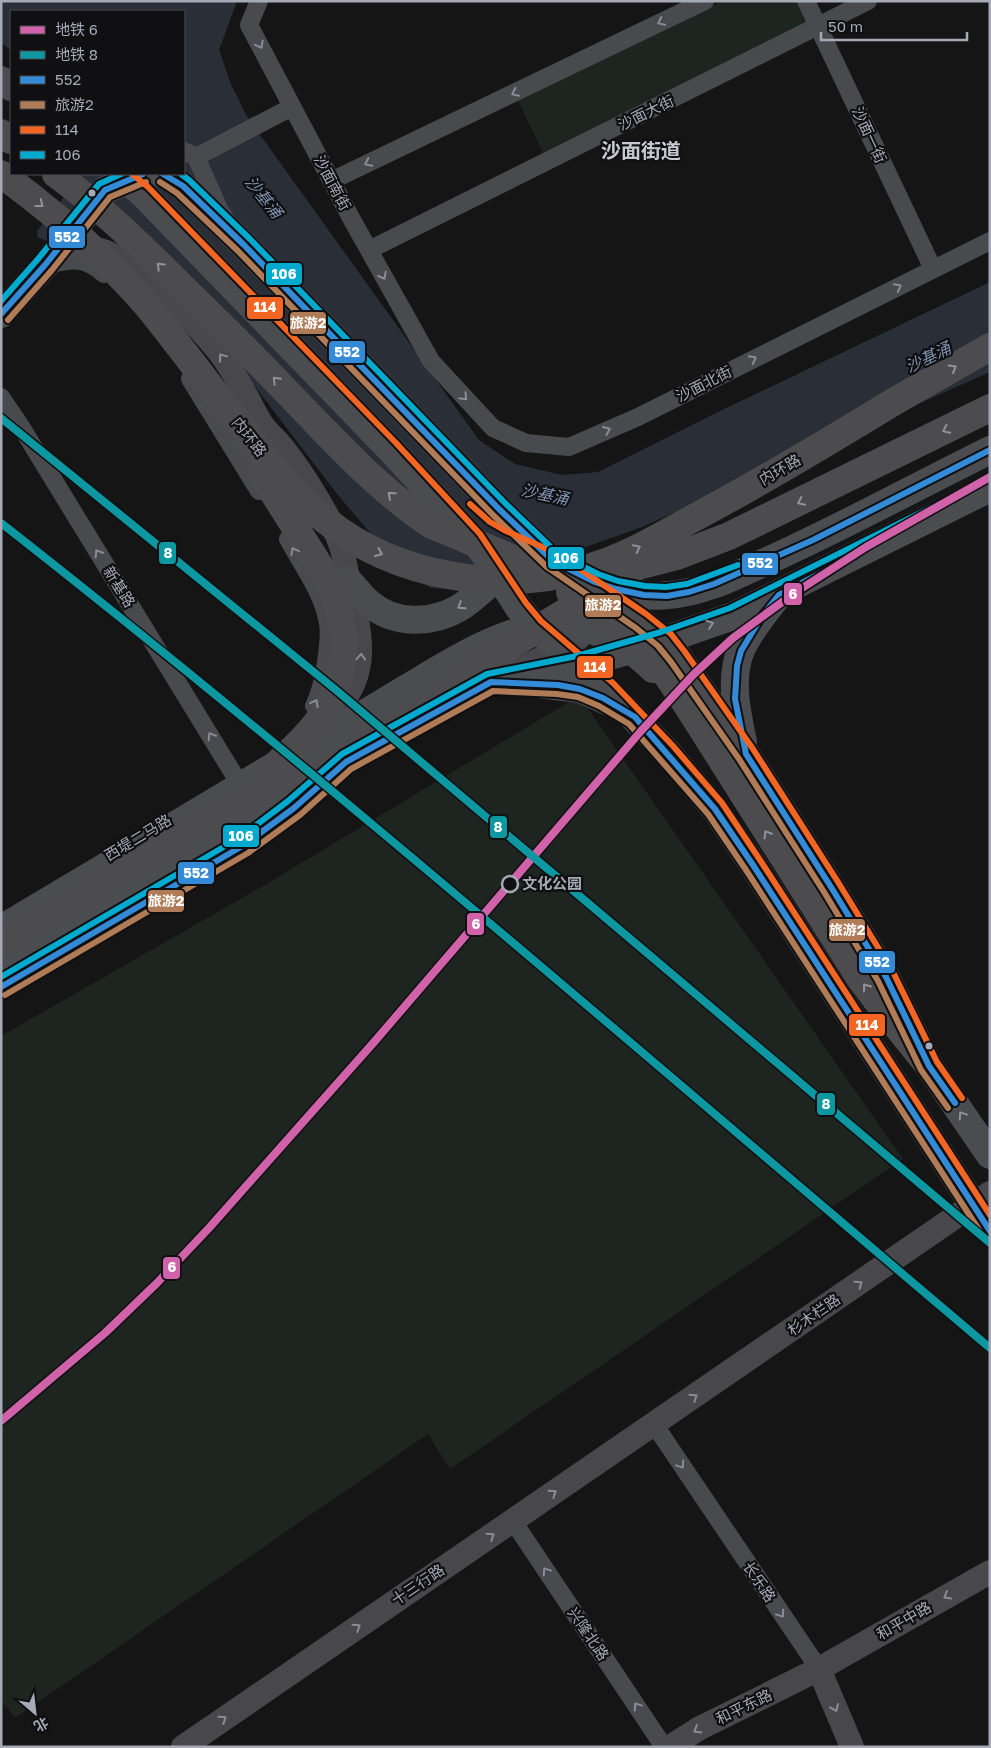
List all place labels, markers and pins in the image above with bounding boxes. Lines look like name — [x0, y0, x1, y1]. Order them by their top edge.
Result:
unlabelled marker — [87, 188, 97, 198]
place label: 文化公园 — [522, 874, 582, 892]
marker: 文化公园 — [501, 875, 519, 893]
unlabelled marker — [924, 1041, 934, 1051]

